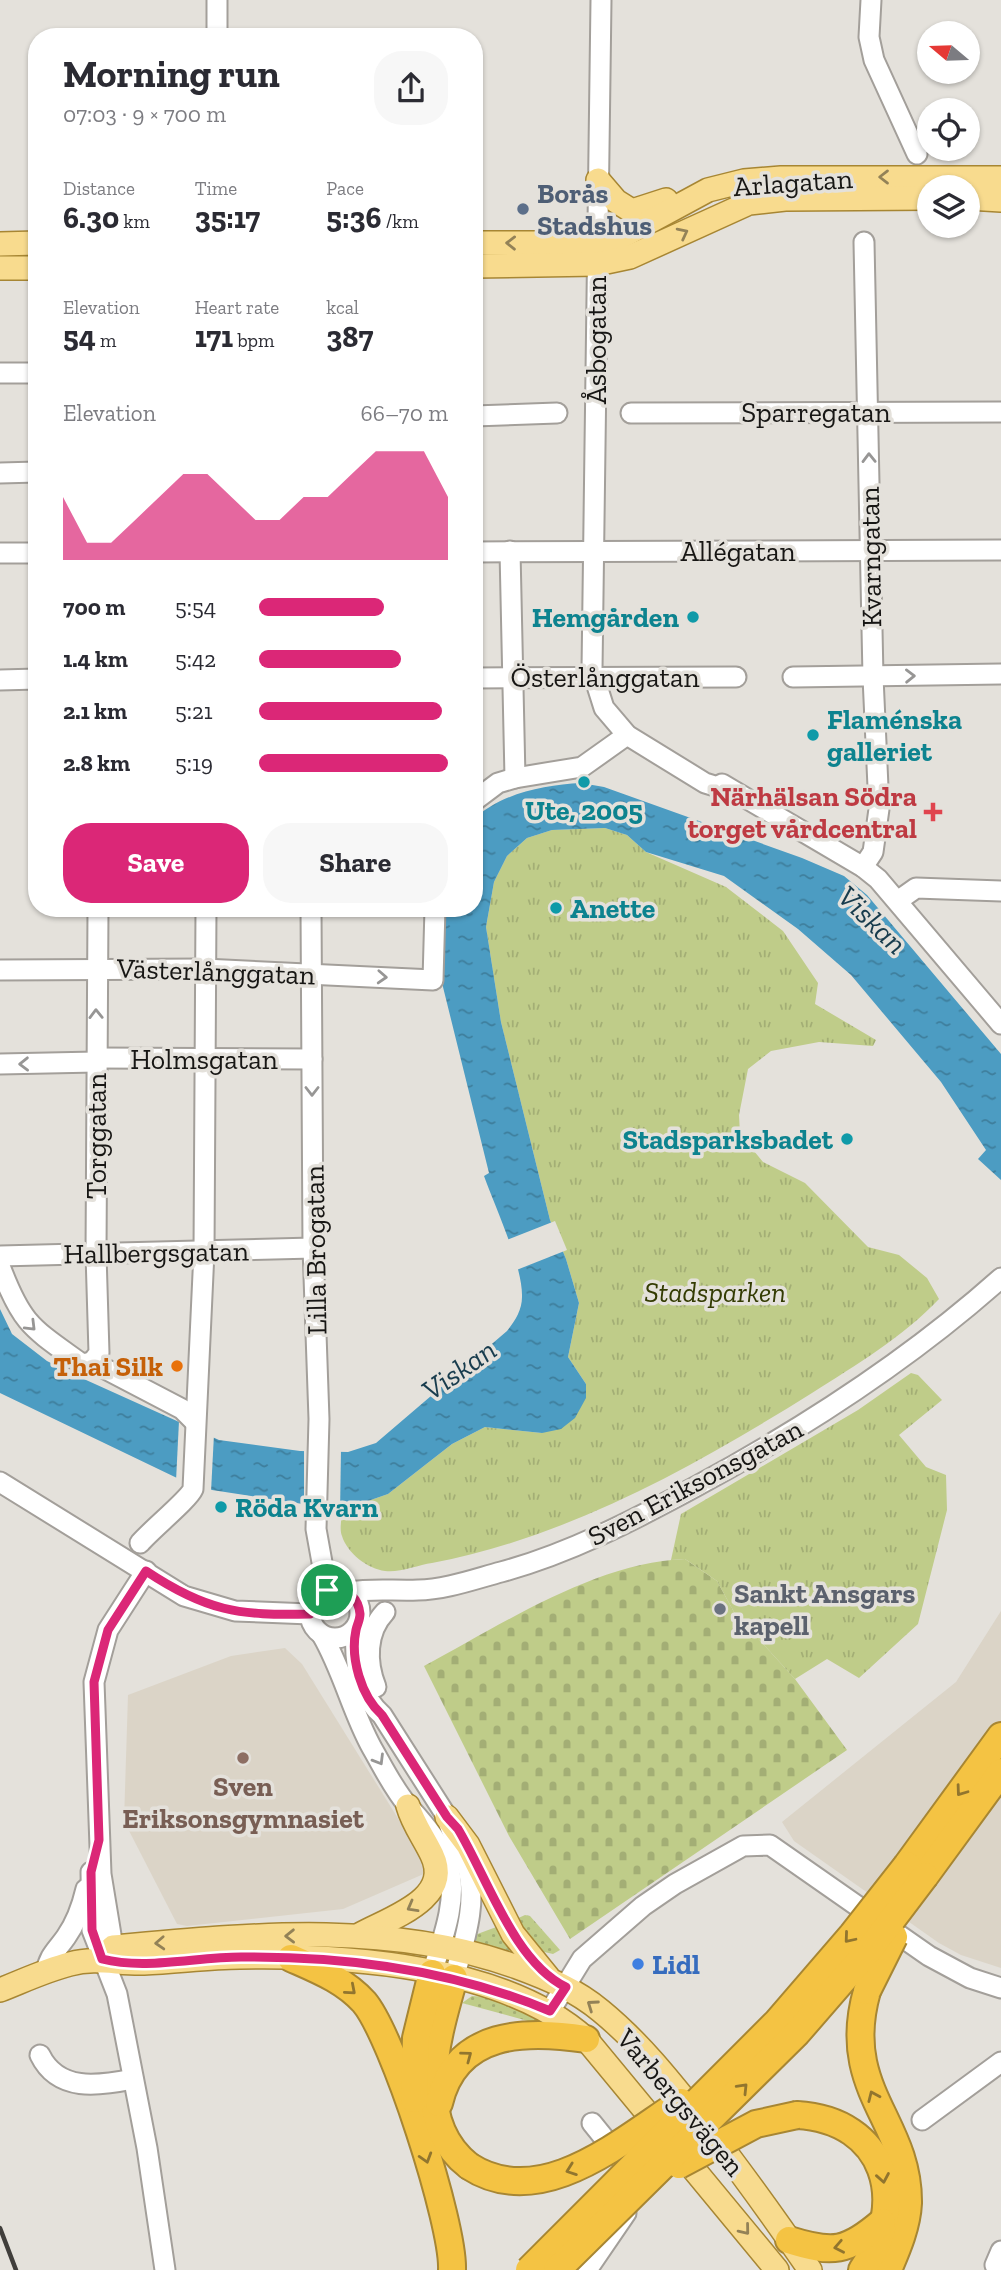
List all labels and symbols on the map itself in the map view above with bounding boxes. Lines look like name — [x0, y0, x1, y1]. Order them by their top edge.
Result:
north arrow — [917, 21, 980, 84]
street label: Arlagatan — [732, 162, 854, 203]
one-way arrow — [878, 169, 889, 185]
place label: Borås Stadshus — [537, 177, 652, 242]
marker: Borås Stadshus — [515, 201, 531, 217]
one-way arrow — [676, 227, 688, 241]
one-way arrow — [505, 235, 516, 251]
street label: Åsbogatan — [580, 276, 613, 404]
street label: Sparregatan — [741, 396, 891, 429]
one-way arrow — [861, 452, 877, 462]
street label: Kvarngatan — [853, 486, 888, 628]
street label: Allégatan — [680, 535, 796, 568]
place label: Hemgården — [532, 601, 679, 634]
marker: Hemgården — [685, 609, 701, 625]
street label: Österlånggatan — [511, 661, 699, 694]
one-way arrow — [905, 668, 916, 684]
place label: Flaménska galleriet — [827, 703, 962, 768]
marker: Flaménska galleriet — [805, 727, 821, 743]
marker: Ute, 2005 — [576, 774, 592, 790]
place label: Närhälsan Södra torget vårdcentral — [688, 780, 917, 845]
place label: Ute, 2005 — [525, 794, 643, 827]
marker: Närhälsan Södra torget vårdcentral — [923, 802, 943, 822]
water label: Viskan — [830, 878, 914, 962]
place label: Anette — [570, 892, 655, 925]
marker: Anette — [548, 900, 564, 916]
street label: Västerlånggatan — [115, 952, 316, 991]
one-way arrow — [377, 970, 388, 985]
one-way arrow — [88, 1008, 104, 1019]
street label: Holmsgatan — [130, 1043, 278, 1076]
one-way arrow — [18, 1056, 28, 1072]
street label: Torggatan — [80, 1073, 113, 1199]
one-way arrow — [304, 1086, 320, 1097]
place label: Stadsparksbadet — [622, 1123, 834, 1156]
marker: Stadsparksbadet — [839, 1131, 855, 1147]
street label: Lilla Brogatan — [298, 1165, 333, 1335]
street label: Hallbergsgatan — [63, 1234, 249, 1271]
park label: Stadsparken — [644, 1276, 786, 1309]
one-way arrow — [23, 1317, 36, 1330]
water label: Viskan — [415, 1332, 503, 1408]
place label: Thai Silk — [53, 1350, 164, 1383]
marker: Thai Silk — [169, 1358, 185, 1374]
street label: Sven Eriksonsgatan — [582, 1412, 808, 1553]
place label: Röda Kvarn — [235, 1491, 379, 1524]
marker: Röda Kvarn — [213, 1499, 229, 1515]
pin — [297, 1560, 357, 1620]
place label: Sankt Ansgars kapell — [734, 1577, 916, 1642]
marker: Sankt Ansgars kapell — [712, 1601, 728, 1617]
marker: Sven Eriksonsgymnasiet — [235, 1750, 251, 1766]
one-way arrow — [371, 1752, 384, 1765]
place label: Sven Eriksonsgymnasiet — [122, 1770, 365, 1835]
one-way arrow — [957, 1783, 969, 1796]
one-way arrow — [407, 1899, 420, 1912]
one-way arrow — [285, 1929, 296, 1944]
one-way arrow — [845, 1930, 857, 1943]
one-way arrow — [155, 1936, 166, 1951]
place label: Lidl — [652, 1948, 700, 1981]
marker: Lidl — [630, 1956, 646, 1972]
one-way arrow — [343, 1982, 356, 1994]
one-way arrow — [587, 2001, 600, 2013]
street label: Varbergsvägen — [609, 2021, 752, 2182]
one-way arrow — [459, 2052, 472, 2064]
one-way arrow — [735, 2084, 748, 2097]
one-way arrow — [867, 2091, 881, 2104]
one-way arrow — [418, 2151, 433, 2163]
one-way arrow — [565, 2161, 577, 2175]
one-way arrow — [875, 2172, 890, 2184]
one-way arrow — [736, 2223, 749, 2235]
one-way arrow — [833, 2239, 845, 2254]

